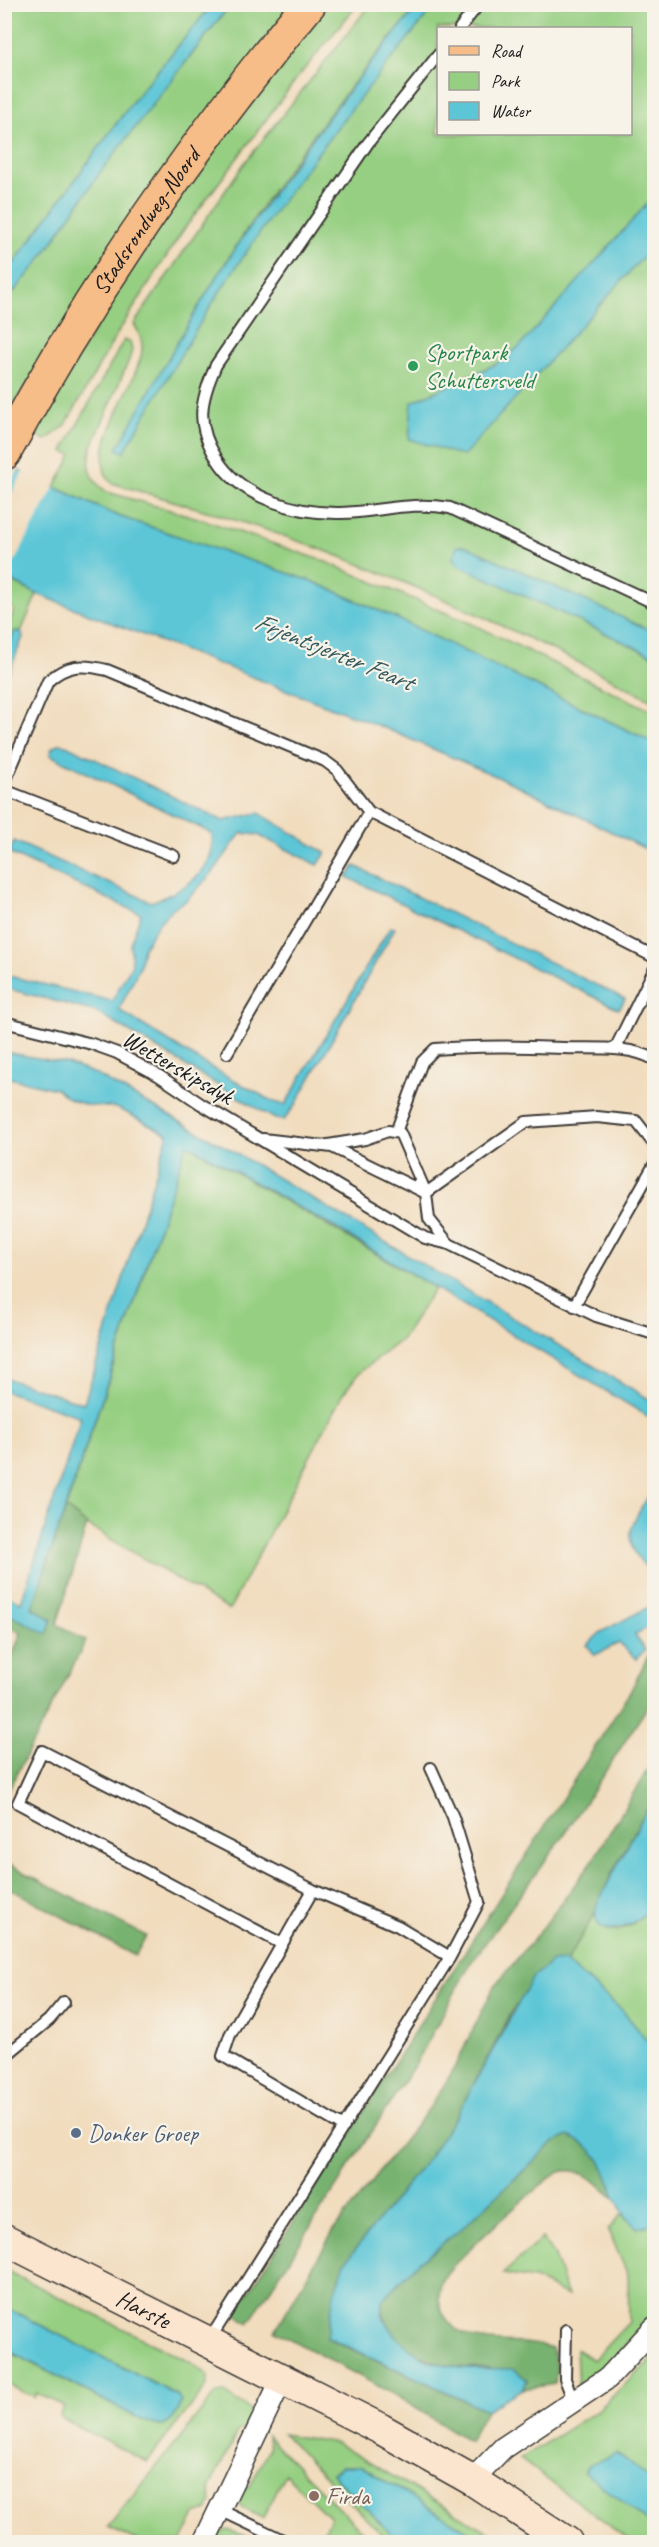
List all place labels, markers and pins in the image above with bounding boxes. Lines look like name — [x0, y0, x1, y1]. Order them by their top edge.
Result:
place label: Sportpark Schuttersveld — [425, 337, 538, 395]
marker: Sportpark Schuttersveld — [406, 359, 420, 373]
place label: Donker Groep — [88, 2118, 200, 2148]
marker: Donker Groep — [69, 2126, 83, 2140]
place label: Firda — [326, 2481, 371, 2511]
marker: Firda — [307, 2489, 321, 2503]

